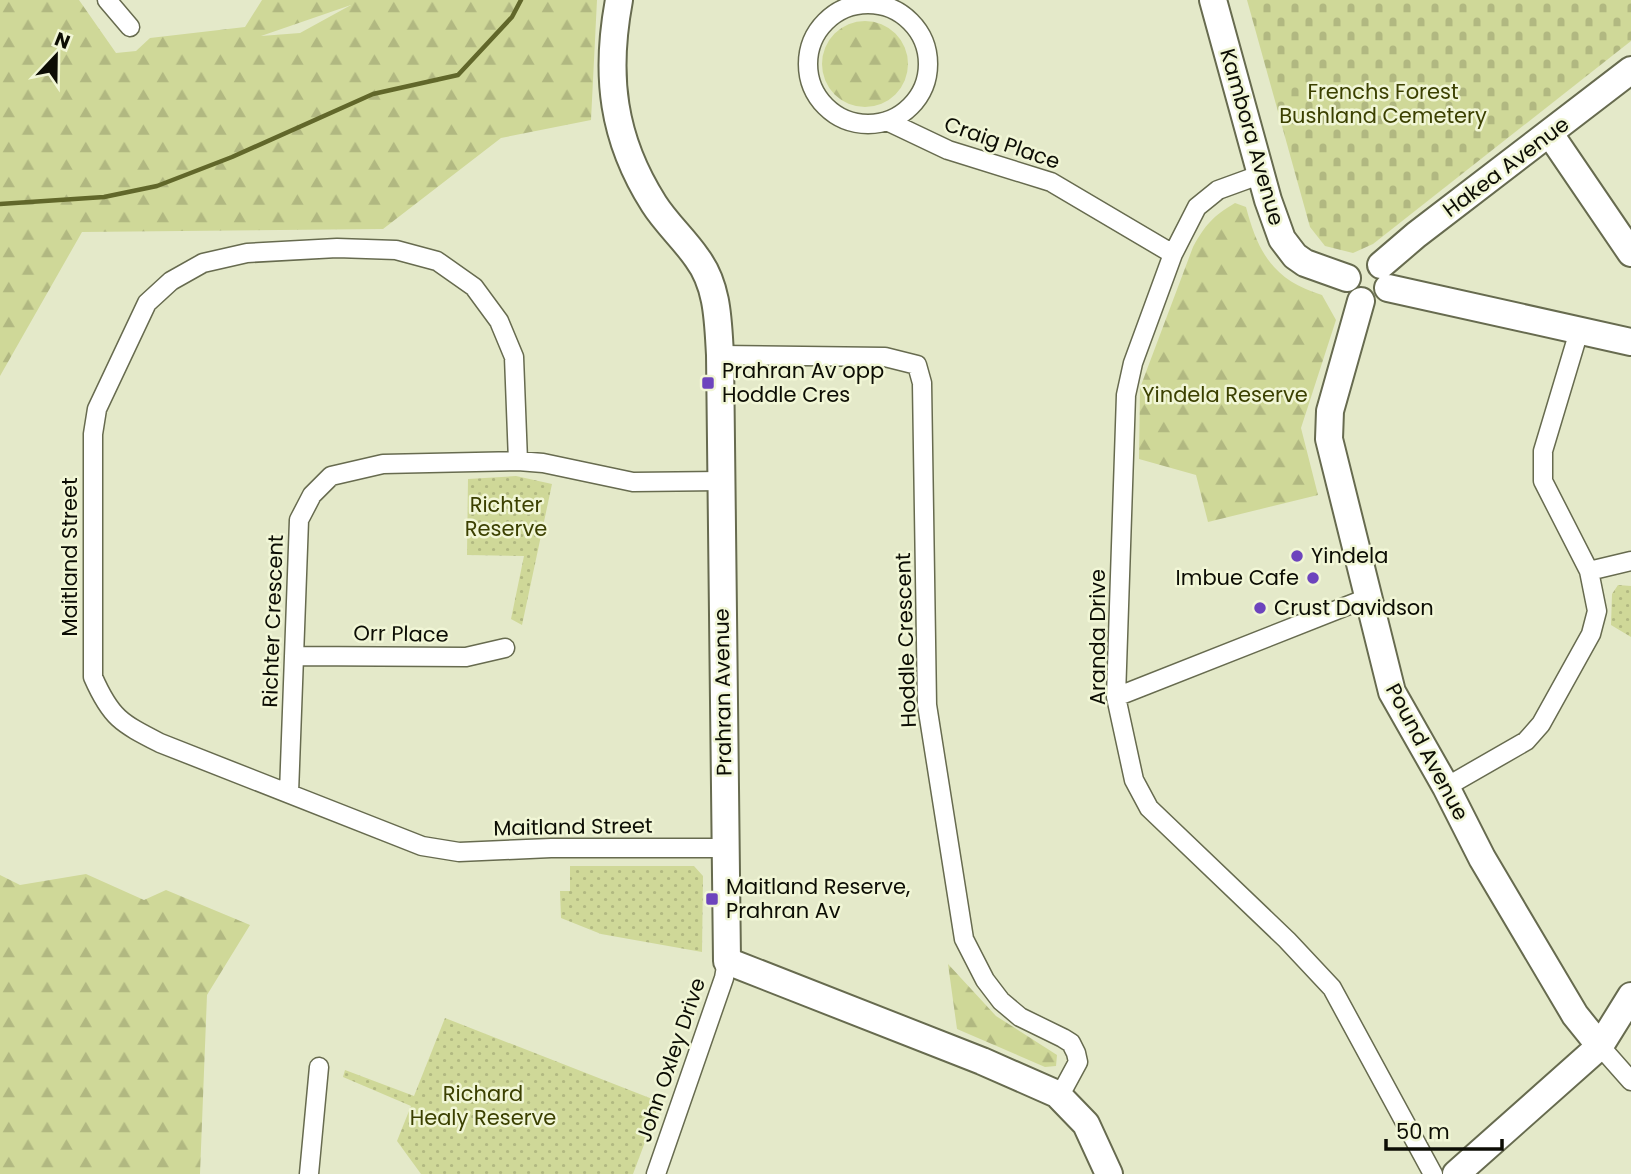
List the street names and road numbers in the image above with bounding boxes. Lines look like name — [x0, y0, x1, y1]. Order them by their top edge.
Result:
street label: Kambora Avenue — [1213, 45, 1292, 229]
street label: Craig Place — [940, 109, 1064, 176]
street label: Hakea Avenue — [1437, 110, 1575, 224]
street label: Maitland Street — [55, 477, 84, 637]
street label: Richter Crescent — [255, 534, 290, 708]
street label: Hoddle Crescent — [888, 552, 923, 728]
street label: Aranda Drive — [1083, 569, 1112, 705]
street label: Prahran Avenue — [707, 608, 738, 776]
street label: Orr Place — [353, 618, 449, 649]
street label: Pound Avenue — [1379, 678, 1476, 825]
street label: Maitland Street — [493, 811, 653, 842]
street label: John Oxley Drive — [629, 974, 712, 1146]

